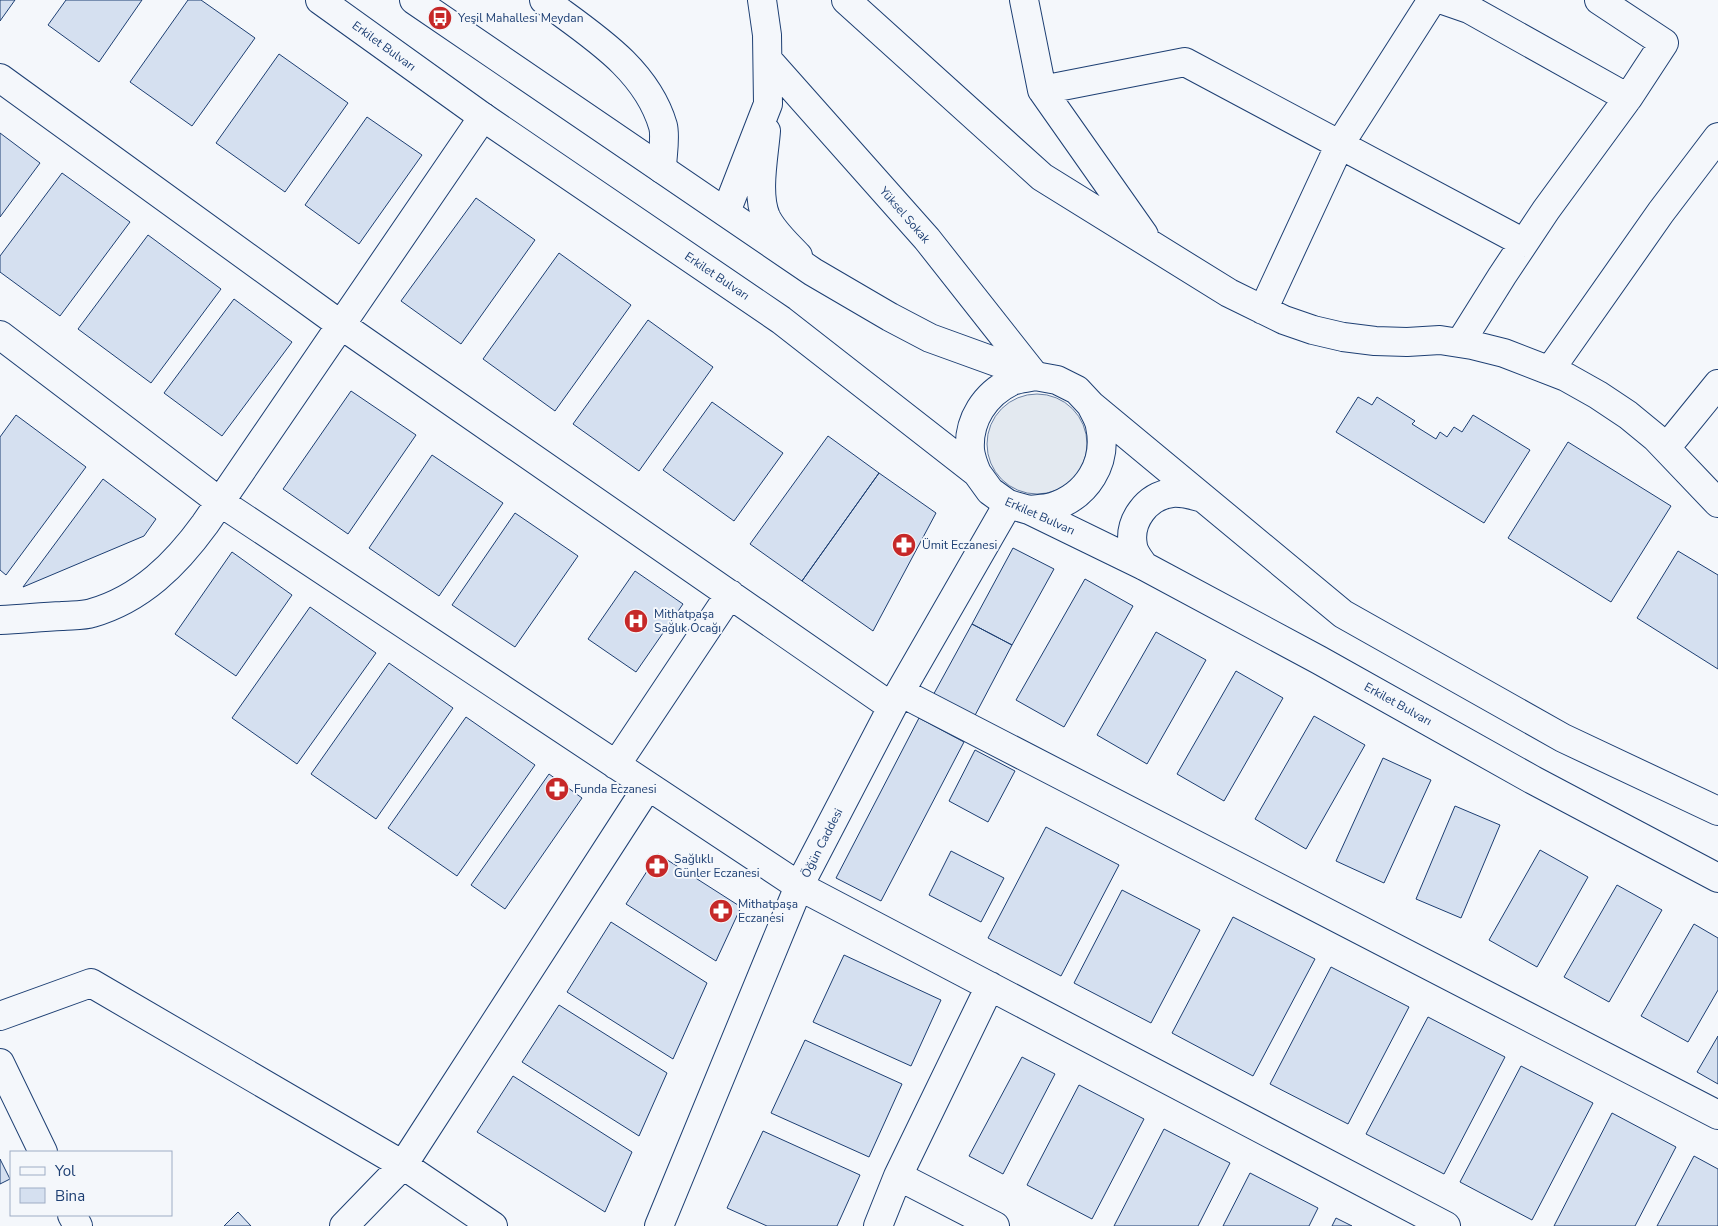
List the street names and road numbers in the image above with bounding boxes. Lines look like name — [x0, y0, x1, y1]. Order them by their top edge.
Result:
street label: Erkilet Bulvarı — [349, 17, 419, 75]
street label: Yüksel Sokak — [875, 183, 935, 247]
street label: Erkilet Bulvarı — [681, 248, 753, 304]
street label: Erkilet Bulvarı — [1002, 493, 1078, 539]
street label: Erkilet Bulvarı — [1361, 679, 1435, 729]
street label: Öğün Caddesi — [798, 805, 846, 881]

